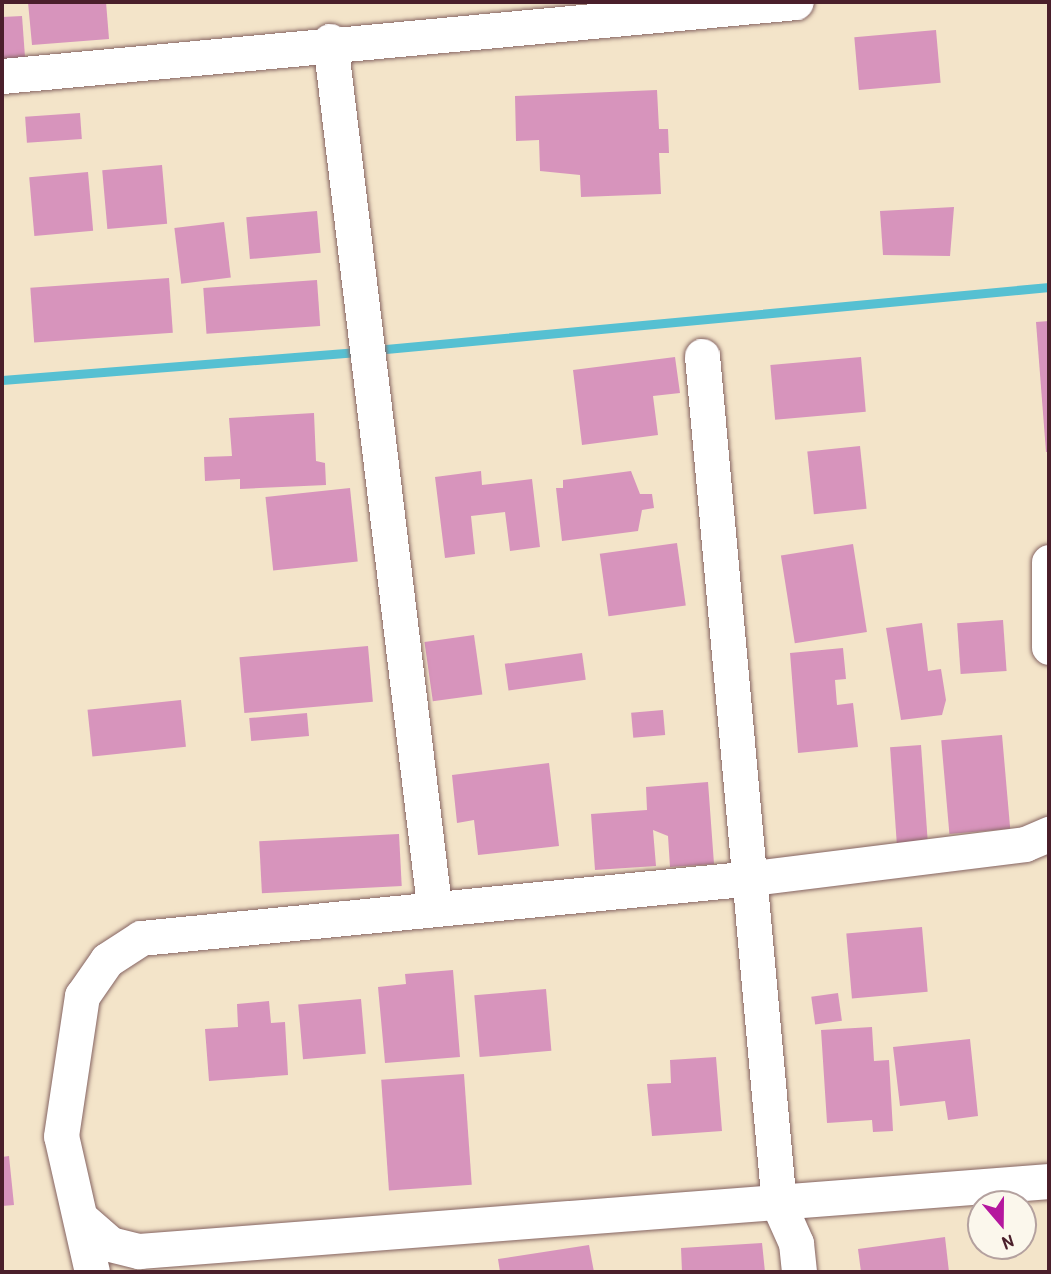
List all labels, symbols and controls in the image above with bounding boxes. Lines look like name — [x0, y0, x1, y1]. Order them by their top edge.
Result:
north arrow — [967, 1190, 1037, 1260]
text: N — [999, 1229, 1018, 1257]

